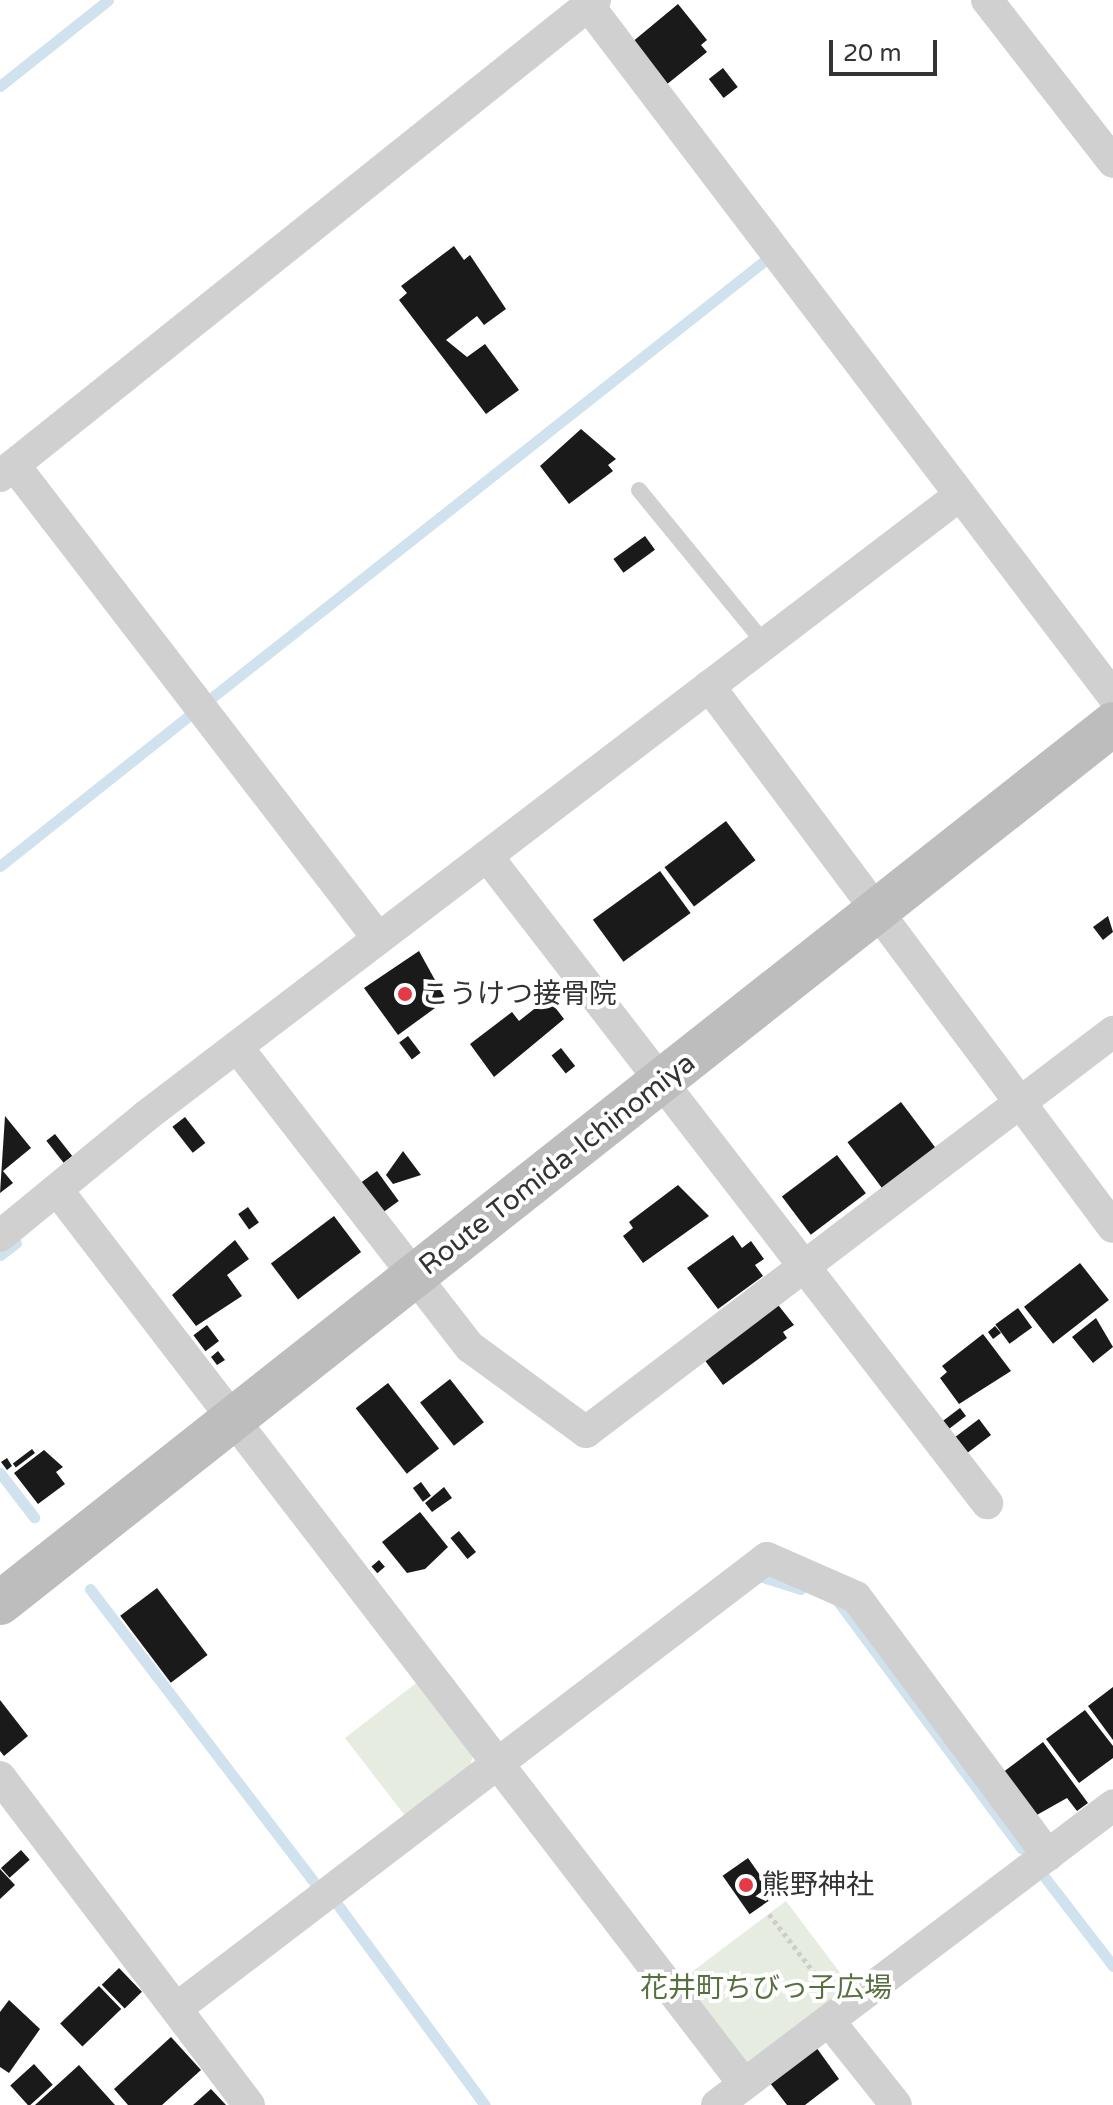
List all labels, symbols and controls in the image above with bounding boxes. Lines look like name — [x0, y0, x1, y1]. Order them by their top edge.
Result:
scale bar — [833, 24, 941, 74]
text: 20 m — [843, 39, 901, 68]
place label: こうけつ接骨院 — [421, 977, 617, 1011]
marker: こうけつ接骨院 — [396, 985, 414, 1003]
street label: Route Tomida-Ichinomiya — [412, 1046, 702, 1282]
place label: 熊野神社 — [762, 1868, 874, 1902]
marker: 熊野神社 — [737, 1876, 755, 1894]
park label: 花井町ちびっ子広場 — [640, 1971, 892, 2005]

